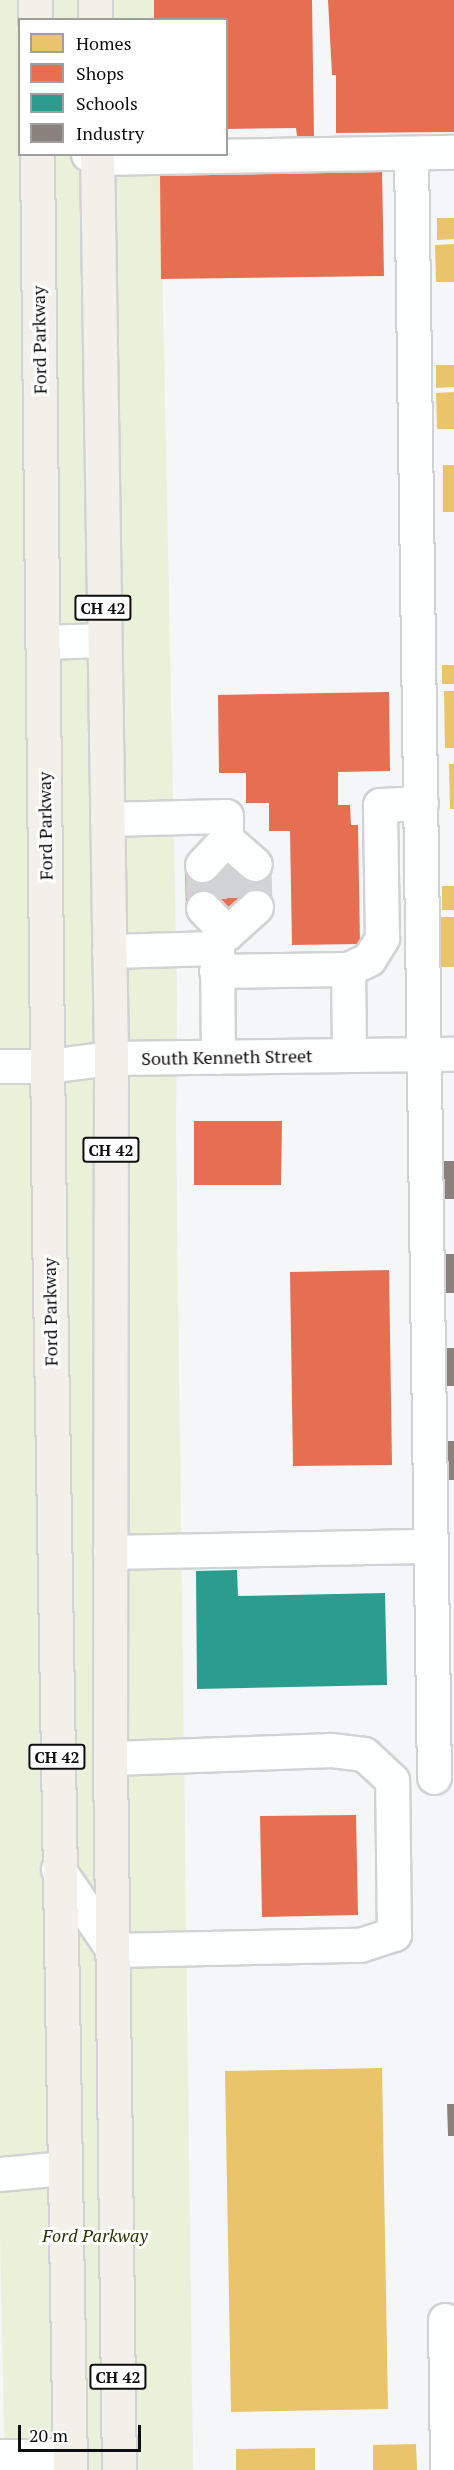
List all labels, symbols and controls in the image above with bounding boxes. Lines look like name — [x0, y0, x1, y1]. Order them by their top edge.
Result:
legend — [18, 18, 228, 156]
text: Homes — [76, 31, 131, 55]
text: Shops — [76, 61, 124, 85]
text: Schools — [76, 91, 138, 115]
text: Industry — [76, 121, 144, 145]
street label: Ford Parkway — [27, 286, 51, 394]
road number: CH 42 — [73, 595, 133, 621]
street label: Ford Parkway — [33, 772, 57, 880]
street label: South Kenneth Street — [141, 1045, 313, 1069]
road number: CH 42 — [81, 1137, 141, 1163]
street label: Ford Parkway — [38, 1258, 62, 1366]
road number: CH 42 — [27, 1744, 87, 1770]
park label: Ford Parkway — [42, 2224, 148, 2246]
road number: CH 42 — [88, 2364, 148, 2390]
scale bar — [21, 2413, 144, 2451]
text: 20 m — [29, 2423, 68, 2447]

